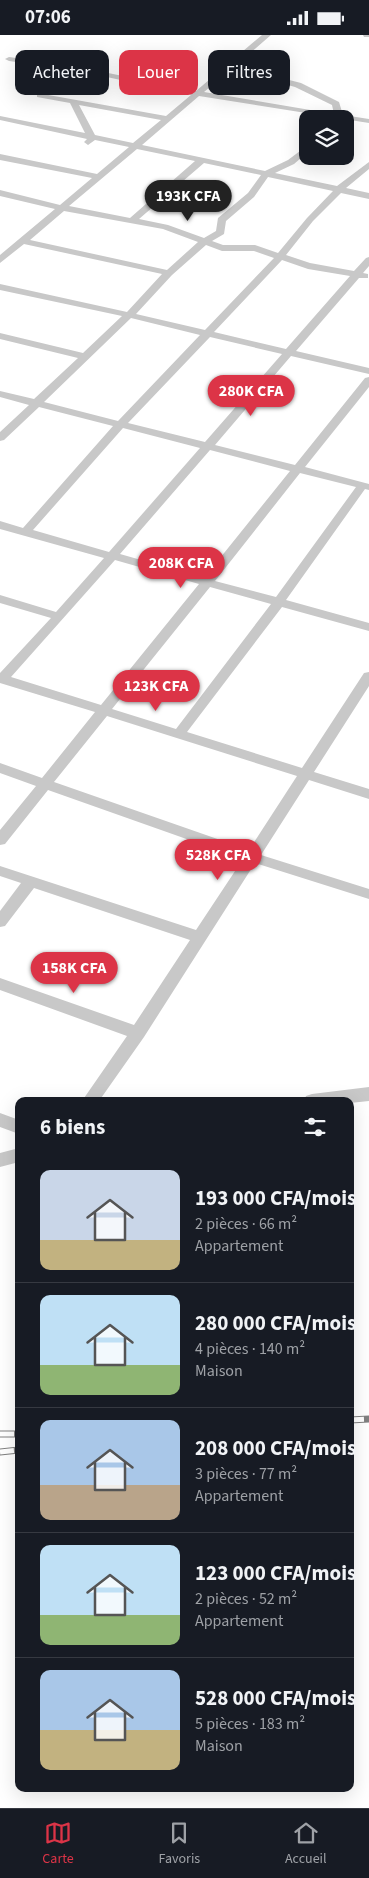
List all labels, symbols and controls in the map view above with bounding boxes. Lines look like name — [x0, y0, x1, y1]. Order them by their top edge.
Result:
text: 07:06 — [25, 4, 71, 31]
chip: Acheter — [15, 50, 109, 95]
chip: Louer — [119, 50, 198, 95]
chip: Filtres — [208, 50, 290, 95]
map controls — [299, 110, 354, 165]
button: layers — [299, 110, 354, 165]
pin: 193K CFA — [136, 179, 240, 222]
text: 193K CFA — [156, 185, 220, 207]
pin: 280K CFA — [199, 375, 303, 417]
text: 280K CFA — [219, 380, 283, 402]
pin: 208K CFA — [129, 547, 233, 589]
text: 208K CFA — [149, 552, 213, 574]
pin: 123K CFA — [104, 669, 208, 712]
text: 123K CFA — [124, 675, 188, 697]
pin: 528K CFA — [166, 839, 270, 881]
text: 528K CFA — [186, 844, 250, 866]
pin: 158K CFA — [22, 951, 126, 994]
text: 158K CFA — [42, 957, 106, 979]
text: 6 biens — [40, 1112, 105, 1142]
icon: filters — [301, 1113, 329, 1141]
text: 193 000 CFA/mois — [195, 1183, 356, 1213]
icon: home — [80, 1190, 140, 1250]
text: 2 pièces · 66 m² — [195, 1213, 297, 1235]
text: Appartement — [195, 1235, 283, 1257]
text: 280 000 CFA/mois — [195, 1308, 356, 1338]
icon: home — [80, 1315, 140, 1375]
text: 4 pièces · 140 m² — [195, 1338, 305, 1360]
text: Maison — [195, 1360, 243, 1382]
text: 208 000 CFA/mois — [195, 1433, 356, 1463]
icon: home — [80, 1440, 140, 1500]
text: 3 pièces · 77 m² — [195, 1463, 297, 1485]
text: Appartement — [195, 1485, 283, 1507]
text: 123 000 CFA/mois — [195, 1558, 356, 1588]
icon: home — [80, 1565, 140, 1625]
text: 2 pièces · 52 m² — [195, 1588, 297, 1610]
text: Appartement — [195, 1610, 283, 1632]
text: 528 000 CFA/mois — [195, 1683, 356, 1713]
icon: home — [80, 1690, 140, 1750]
text: 5 pièces · 183 m² — [195, 1713, 305, 1735]
text: Maison — [195, 1735, 243, 1757]
tab: Carte — [42, 1819, 74, 1869]
tab: Favoris — [158, 1819, 200, 1869]
tab: Accueil — [285, 1819, 327, 1869]

